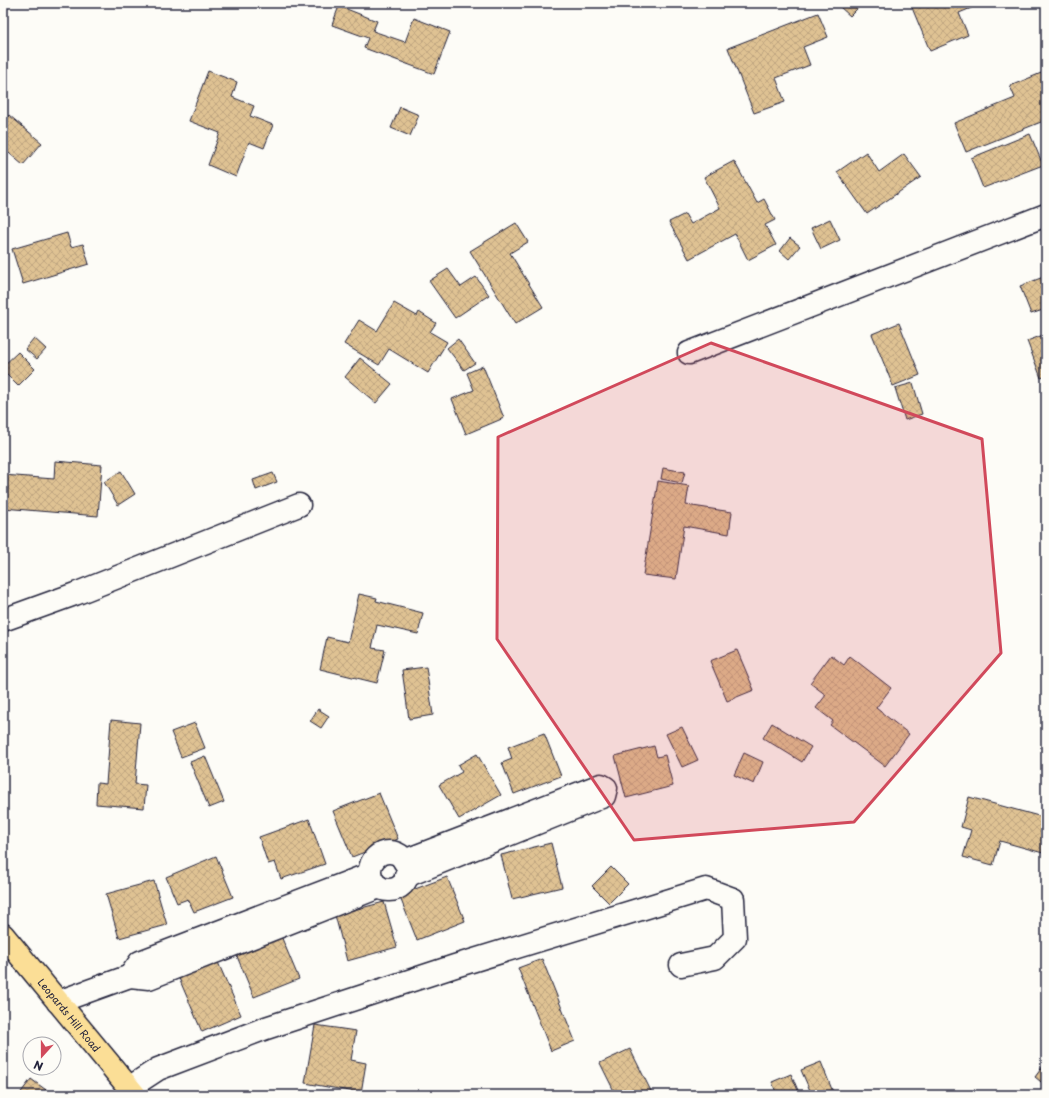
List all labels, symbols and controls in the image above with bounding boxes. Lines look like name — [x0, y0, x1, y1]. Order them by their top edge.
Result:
street label: Leopards Hill Road — [35, 975, 104, 1055]
north arrow — [22, 1036, 62, 1076]
text: N — [31, 1056, 45, 1075]

